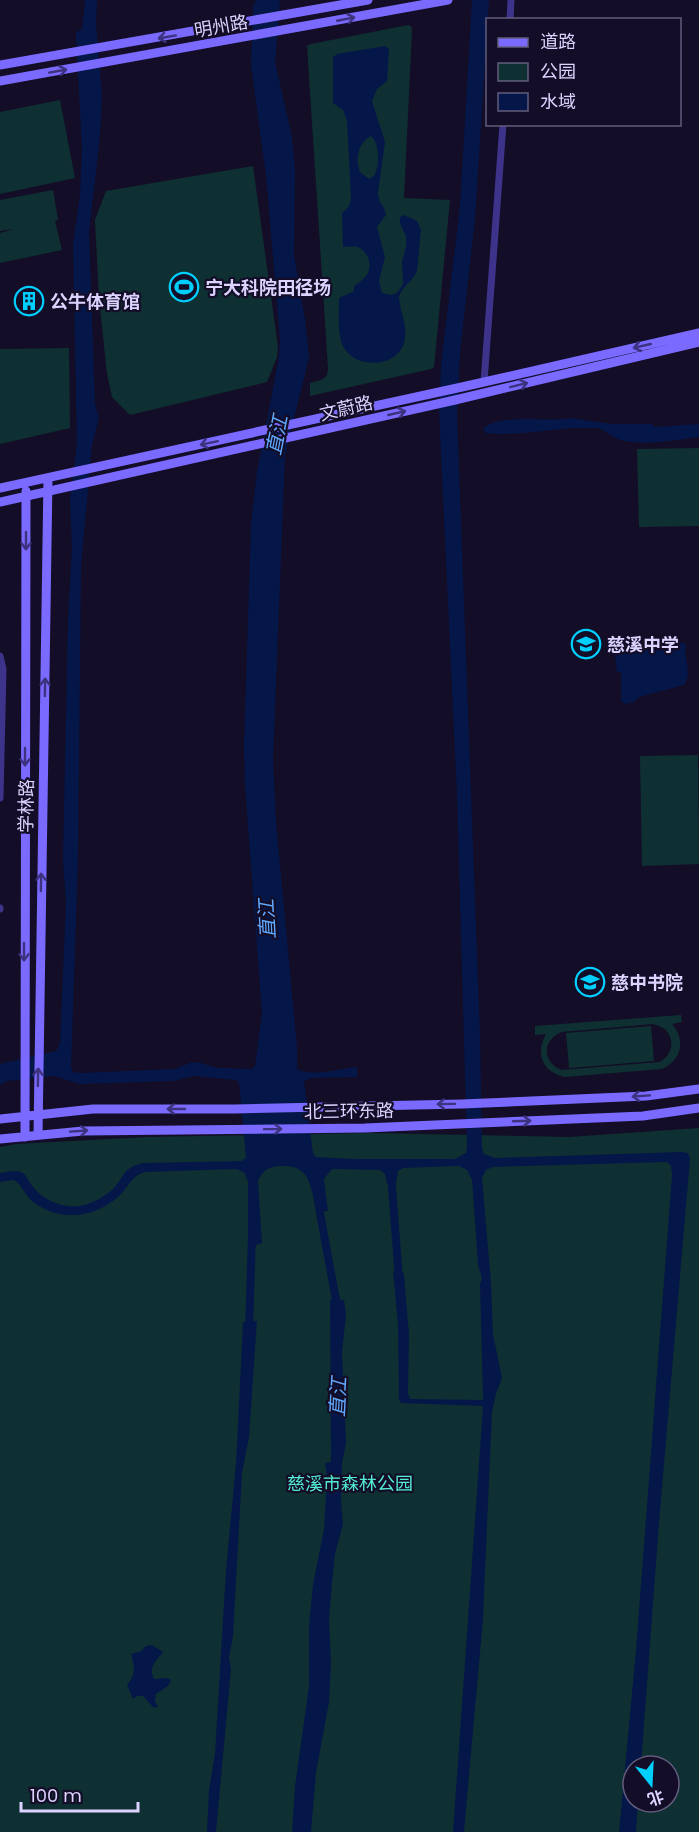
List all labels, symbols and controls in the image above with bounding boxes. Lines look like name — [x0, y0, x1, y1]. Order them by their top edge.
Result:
street label: 明州路 — [192, 9, 250, 43]
one-way arrow — [336, 13, 356, 24]
legend — [486, 18, 681, 126]
text: 道路 — [540, 29, 576, 54]
one-way arrow — [158, 31, 177, 42]
text: 公园 — [540, 59, 576, 84]
one-way arrow — [47, 65, 67, 76]
text: 水域 — [540, 89, 576, 114]
sports icon: 宁大科院田径场 — [168, 271, 200, 303]
place label: 宁大科院田径场 — [205, 275, 331, 300]
building icon: 公牛体育馆 — [13, 285, 45, 317]
place label: 公牛体育馆 — [50, 289, 140, 314]
one-way arrow — [633, 341, 652, 352]
one-way arrow — [509, 379, 528, 391]
street label: 文蔚路 — [317, 390, 375, 426]
one-way arrow — [388, 407, 407, 419]
water label: 直江 — [259, 411, 295, 457]
one-way arrow — [200, 437, 219, 449]
one-way arrow — [20, 530, 32, 550]
school or university icon: 慈溪中学 — [570, 628, 602, 660]
place label: 慈溪中学 — [607, 632, 679, 657]
one-way arrow — [39, 677, 50, 697]
one-way arrow — [19, 746, 31, 766]
street label: 学林路 — [13, 779, 39, 833]
one-way arrow — [36, 872, 47, 892]
water label: 直江 — [252, 896, 282, 940]
one-way arrow — [18, 941, 30, 961]
school or university icon: 慈中书院 — [574, 966, 606, 998]
place label: 慈中书院 — [611, 970, 683, 995]
one-way arrow — [32, 1067, 44, 1087]
one-way arrow — [631, 1091, 651, 1102]
street label: 北三环东路 — [304, 1098, 394, 1124]
one-way arrow — [437, 1098, 457, 1110]
one-way arrow — [167, 1103, 187, 1115]
one-way arrow — [511, 1116, 531, 1127]
one-way arrow — [263, 1123, 283, 1135]
one-way arrow — [69, 1126, 89, 1137]
water label: 直江 — [323, 1374, 353, 1418]
park label: 慈溪市森林公园 — [287, 1471, 413, 1496]
north arrow — [621, 1754, 681, 1814]
scale bar — [21, 1775, 138, 1813]
text: 100 m — [30, 1783, 82, 1808]
text: 北 — [644, 1784, 667, 1811]

